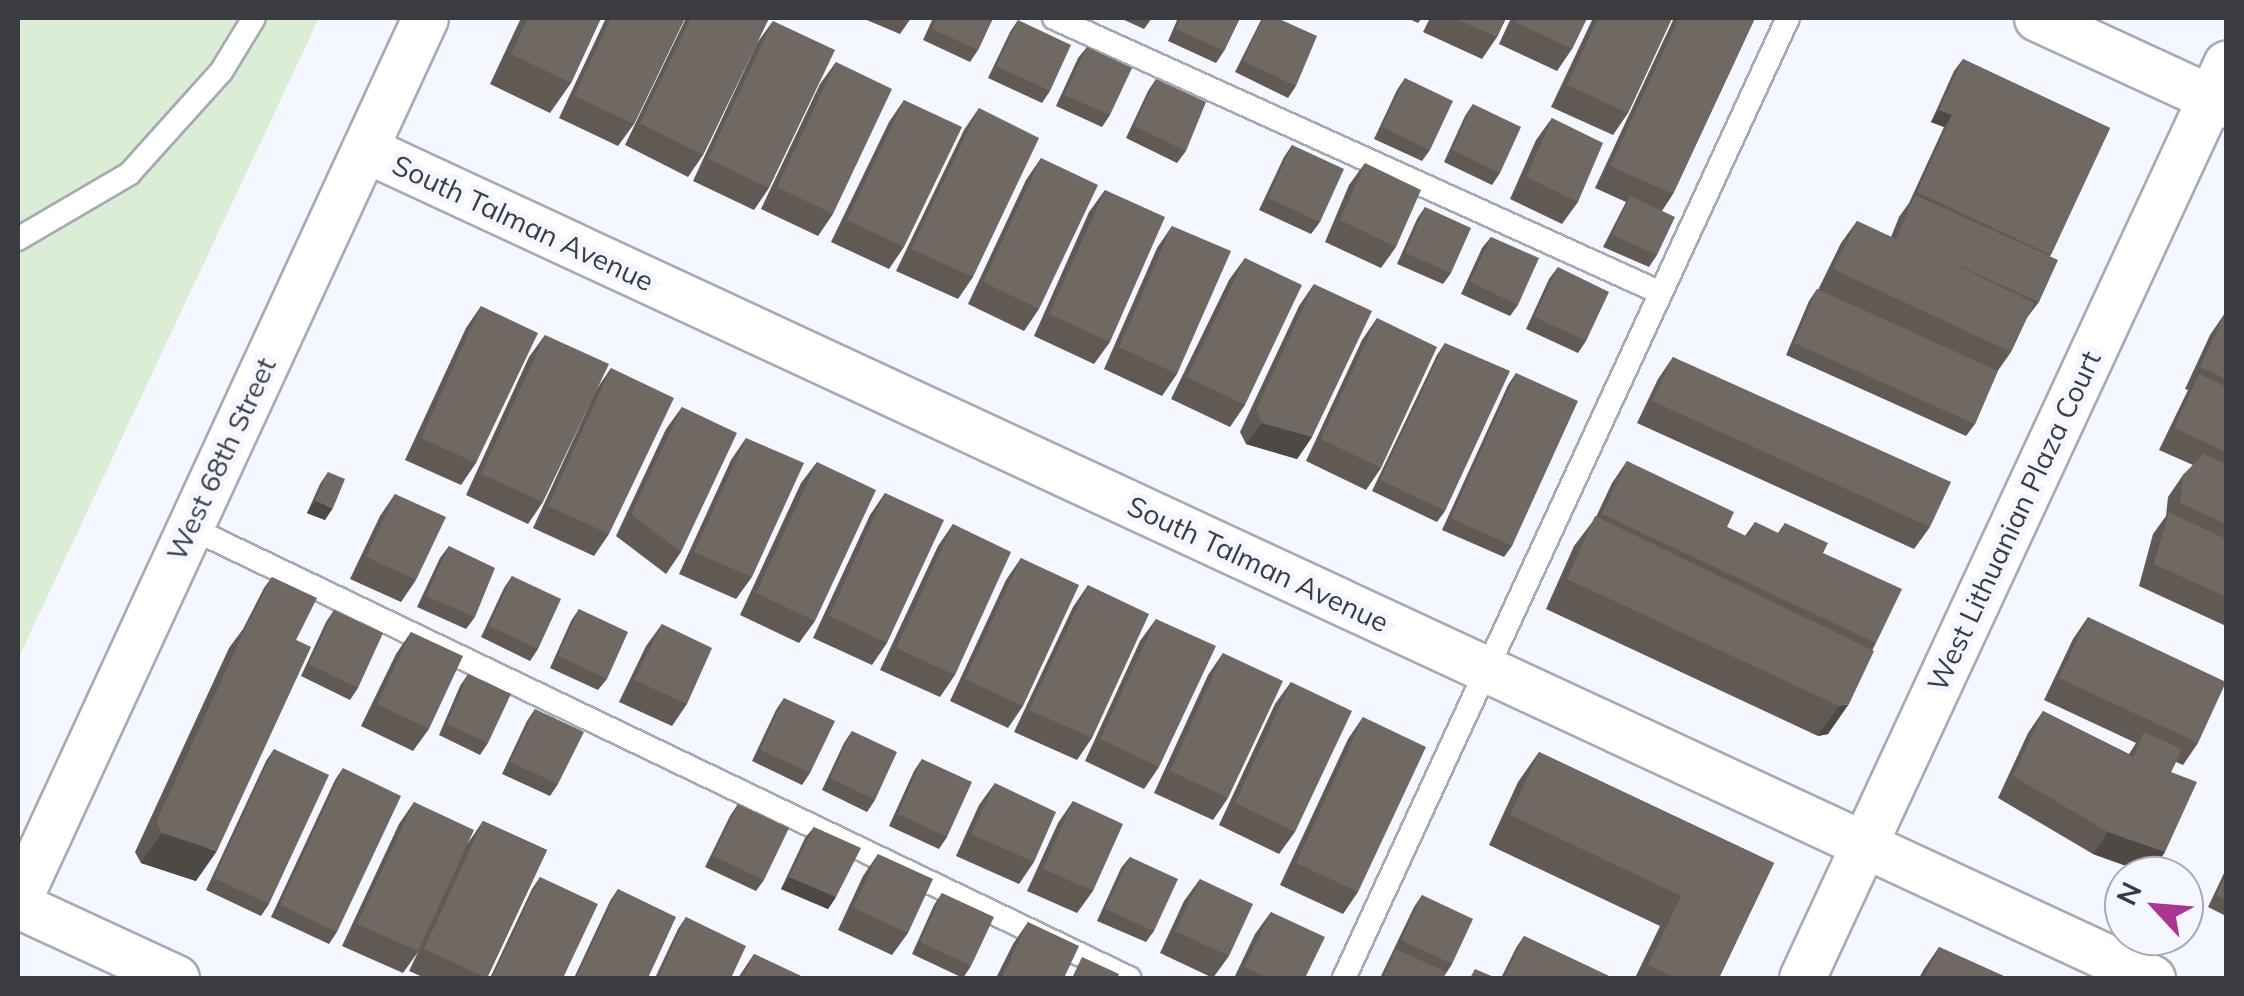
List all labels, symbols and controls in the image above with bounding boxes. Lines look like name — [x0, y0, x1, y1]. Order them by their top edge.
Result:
street label: South Talman Avenue — [387, 148, 659, 298]
street label: West Lithuanian Plaza Court — [1920, 346, 2108, 696]
street label: West 68th Street — [159, 352, 283, 566]
street label: South Talman Avenue — [1122, 489, 1394, 639]
north arrow — [2104, 856, 2204, 956]
text: N — [2108, 876, 2149, 911]

